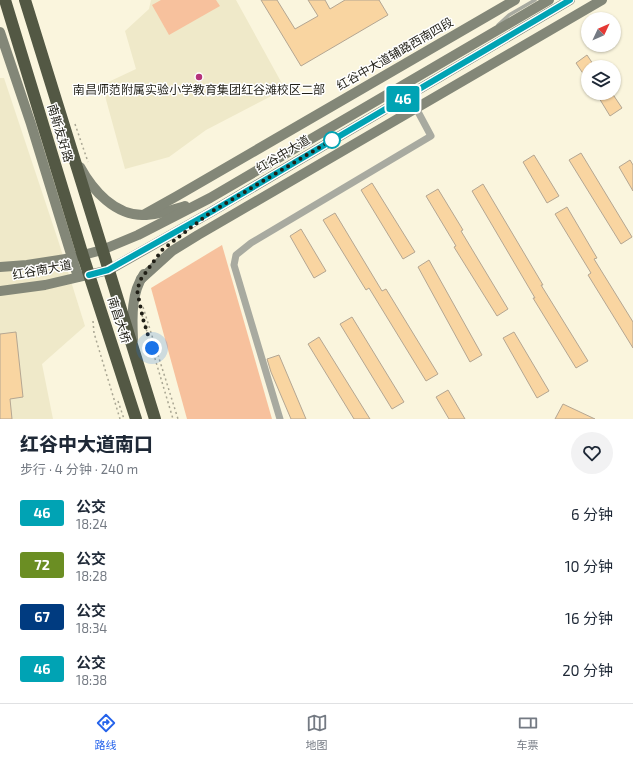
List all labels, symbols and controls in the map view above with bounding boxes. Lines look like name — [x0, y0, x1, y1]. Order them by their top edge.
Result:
north arrow — [581, 12, 621, 52]
map controls — [581, 12, 621, 100]
street label: 红谷中大道辅路西南四段 — [334, 14, 455, 92]
button: layers — [581, 60, 621, 100]
marker: 南昌师范附属实验小学教育集团红谷滩校区二部 — [194, 72, 204, 82]
place label: 南昌师范附属实验小学教育集团红谷滩校区二部 — [73, 82, 325, 96]
line badge: 46 — [385, 86, 421, 112]
text: 46 — [394, 90, 412, 107]
street label: 南斯友好路 — [45, 102, 76, 163]
unlabelled marker — [323, 131, 341, 149]
street label: 红谷中大道 — [253, 132, 312, 175]
street label: 红谷南大道 — [11, 257, 73, 281]
street label: 南昌大桥 — [106, 295, 134, 345]
your location — [142, 338, 162, 358]
text: 红谷中大道南口 — [20, 432, 153, 455]
button: heart — [571, 432, 613, 474]
text: 步行 · 4 分钟 · 240 m — [20, 461, 138, 477]
text: 公交 — [76, 497, 106, 515]
text: 46 — [33, 504, 51, 521]
text: 6 分钟 — [571, 505, 613, 523]
text: 18:24 — [76, 516, 107, 532]
text: 公交 — [76, 549, 106, 567]
text: 72 — [34, 556, 50, 573]
text: 10 分钟 — [565, 557, 613, 575]
text: 18:28 — [76, 568, 107, 584]
text: 公交 — [76, 601, 106, 619]
text: 67 — [34, 608, 50, 625]
text: 16 分钟 — [565, 609, 613, 627]
text: 18:34 — [76, 620, 107, 636]
text: 公交 — [76, 653, 106, 671]
text: 46 — [33, 660, 51, 677]
text: 20 分钟 — [562, 661, 613, 679]
text: 18:38 — [76, 672, 107, 688]
tab: 路线 — [95, 712, 117, 752]
tab: 地图 — [306, 712, 328, 752]
tab: 车票 — [517, 712, 539, 752]

